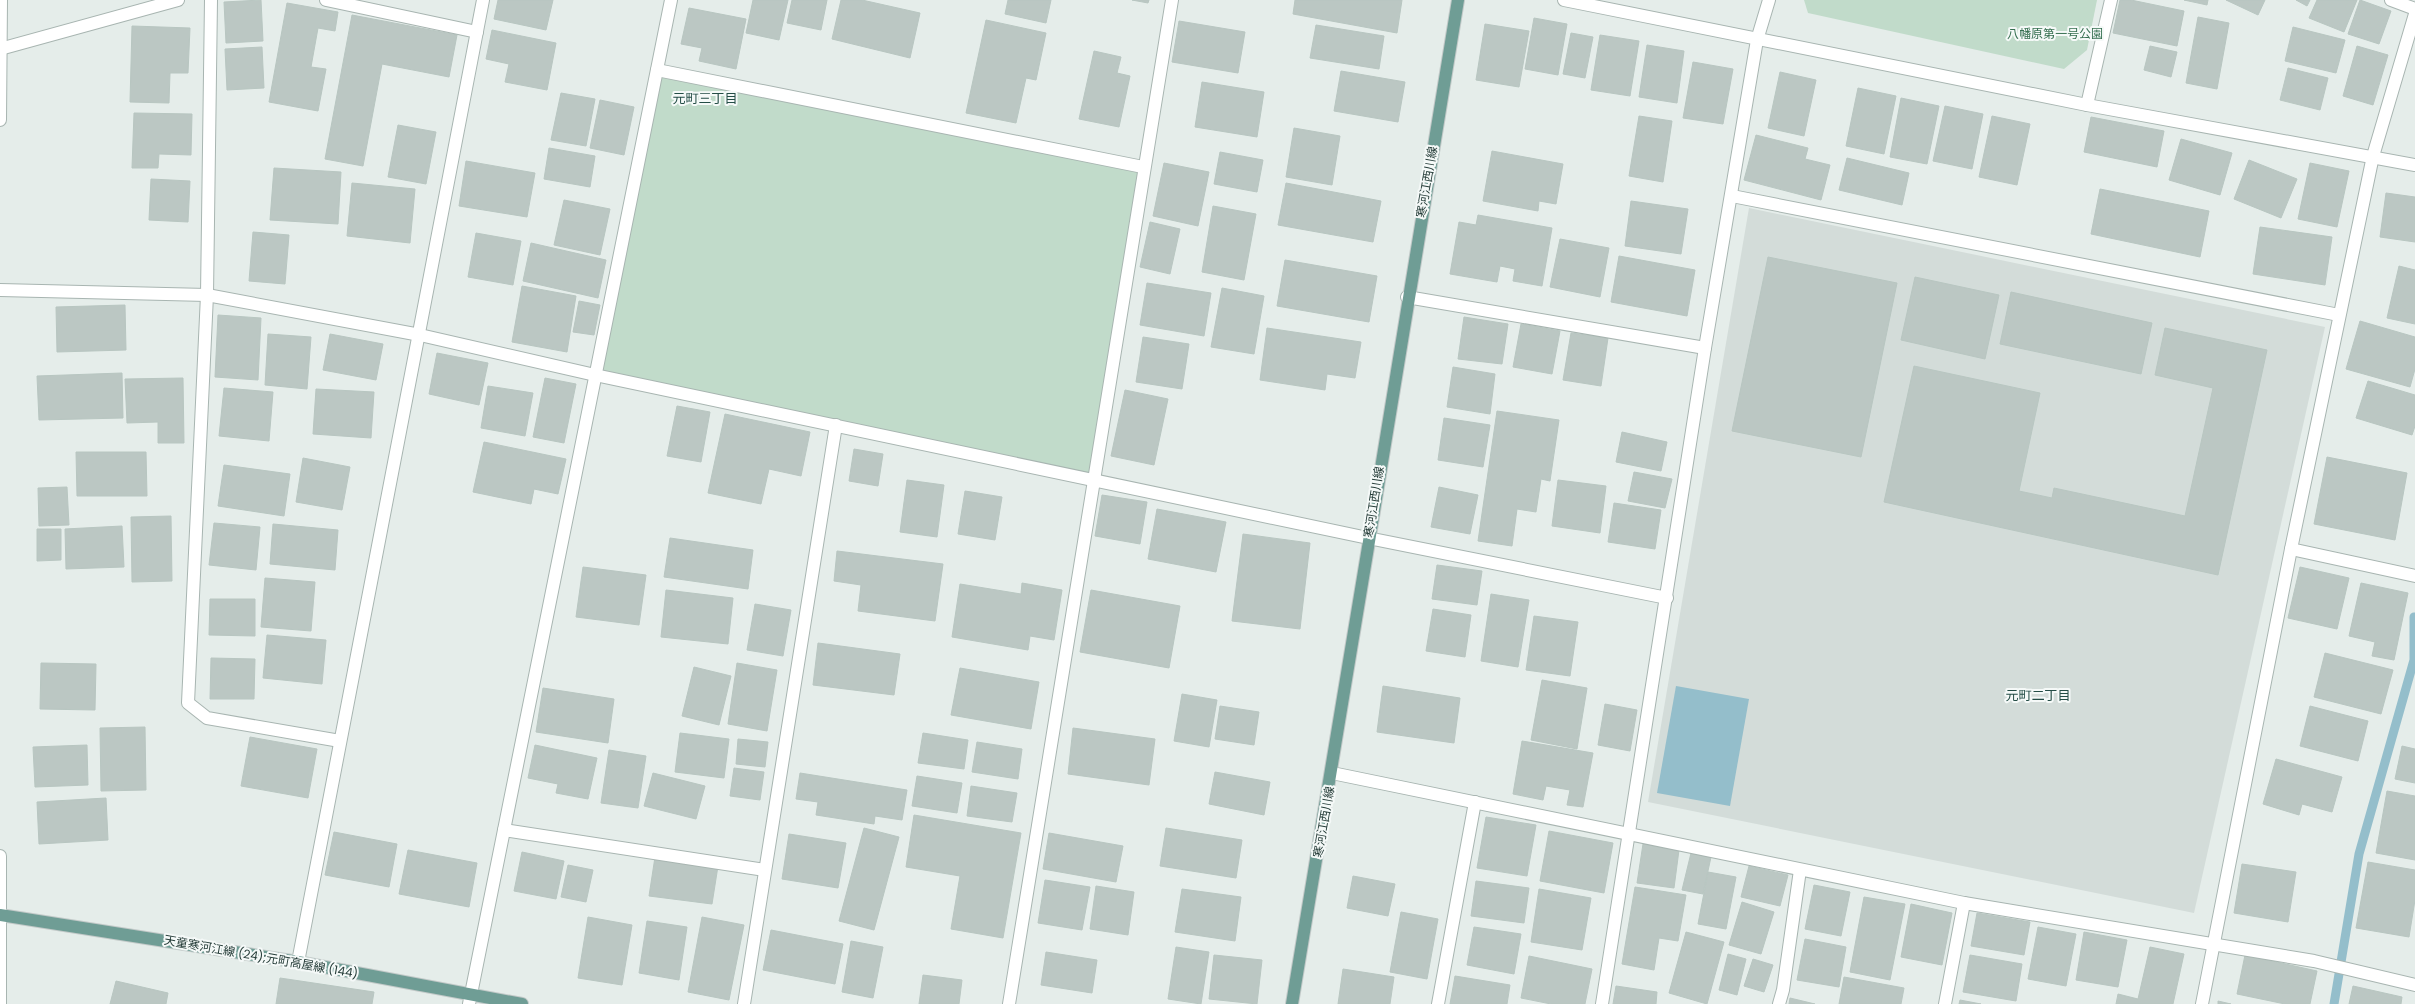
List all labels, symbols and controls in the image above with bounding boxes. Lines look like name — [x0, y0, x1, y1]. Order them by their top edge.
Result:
park label: 八幡原第一号公園 — [2007, 25, 2103, 42]
district label: 元町三丁目 — [672, 89, 738, 108]
street label: 寒河江西川線 — [1412, 145, 1441, 219]
street label: 寒河江西川線 — [1359, 465, 1388, 539]
district label: 元町二丁目 — [2005, 686, 2071, 705]
street label: 寒河江西川線 — [1309, 785, 1338, 859]
street label: 天童寒河江線 (24);元町高屋線 (144) — [163, 931, 359, 982]

